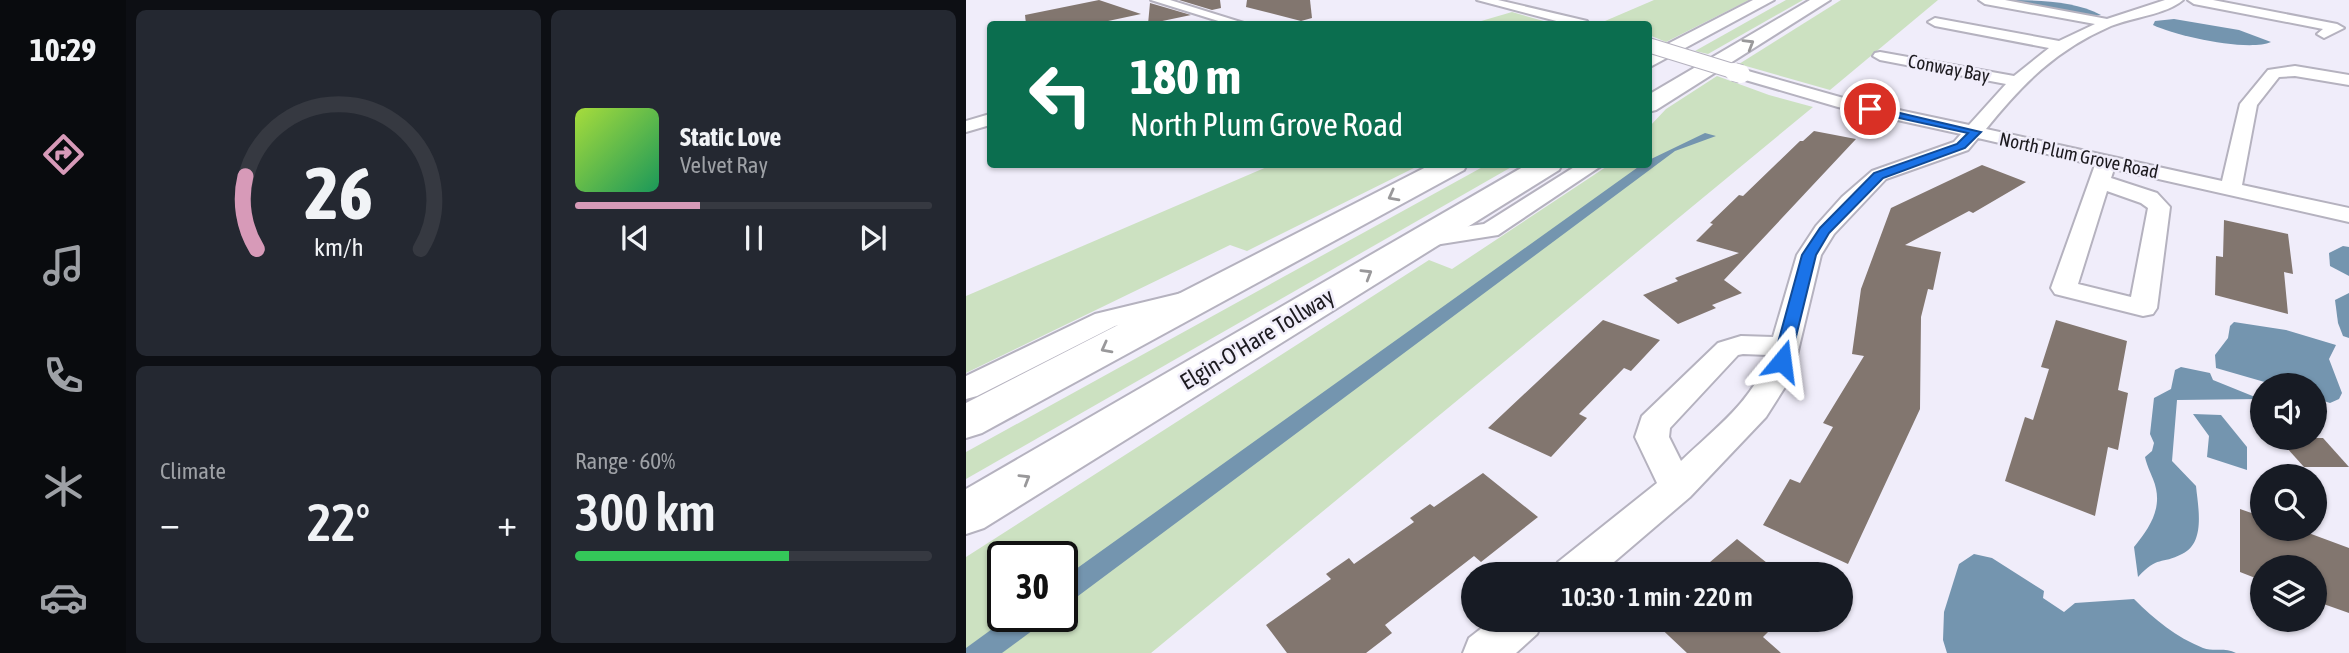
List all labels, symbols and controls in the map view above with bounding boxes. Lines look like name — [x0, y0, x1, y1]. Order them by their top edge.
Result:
text: 10:29 — [30, 31, 96, 68]
one-way arrow — [1741, 40, 1754, 53]
text: 180 m — [1130, 48, 1241, 104]
icon: left — [1015, 49, 1106, 140]
street label: Conway Bay — [1906, 49, 1992, 87]
pin — [1840, 79, 1900, 139]
icon: arrive — [1851, 90, 1889, 128]
text: North Plum Grove Road — [1130, 106, 1403, 143]
text: Static Love — [680, 122, 781, 152]
street label: North Plum Grove Road — [1997, 127, 2161, 183]
icon: directions — [39, 130, 88, 179]
text: 26 — [304, 151, 373, 234]
text: Velvet Ray — [680, 152, 768, 178]
one-way arrow — [1388, 188, 1400, 202]
icon: previous — [616, 219, 654, 257]
icon: pause — [735, 219, 773, 257]
icon: next — [854, 219, 892, 257]
text: km/h — [314, 233, 363, 261]
icon: music — [39, 241, 88, 290]
one-way arrow — [1359, 269, 1372, 282]
street label: Elgin-O'Hare Tollway — [1176, 283, 1338, 395]
position arrow — [1745, 324, 1819, 398]
one-way arrow — [1100, 340, 1113, 354]
icon: phone — [39, 351, 88, 400]
map controls — [2250, 373, 2327, 632]
button: sound — [2250, 373, 2327, 450]
text: Range · 60% — [575, 448, 675, 474]
text: Climate — [160, 458, 226, 484]
icon: climate — [39, 462, 88, 511]
button: search — [2250, 464, 2327, 541]
one-way arrow — [1017, 474, 1030, 487]
text: 300 km — [575, 482, 716, 542]
text: 22° — [307, 492, 370, 552]
text: − — [160, 501, 180, 544]
text: + — [497, 501, 517, 544]
speed limit sign: 30 — [987, 541, 1078, 632]
button: layers — [2250, 555, 2327, 632]
icon: car — [39, 573, 88, 622]
text: 10:30 · 1 min · 220 m — [1561, 582, 1753, 612]

